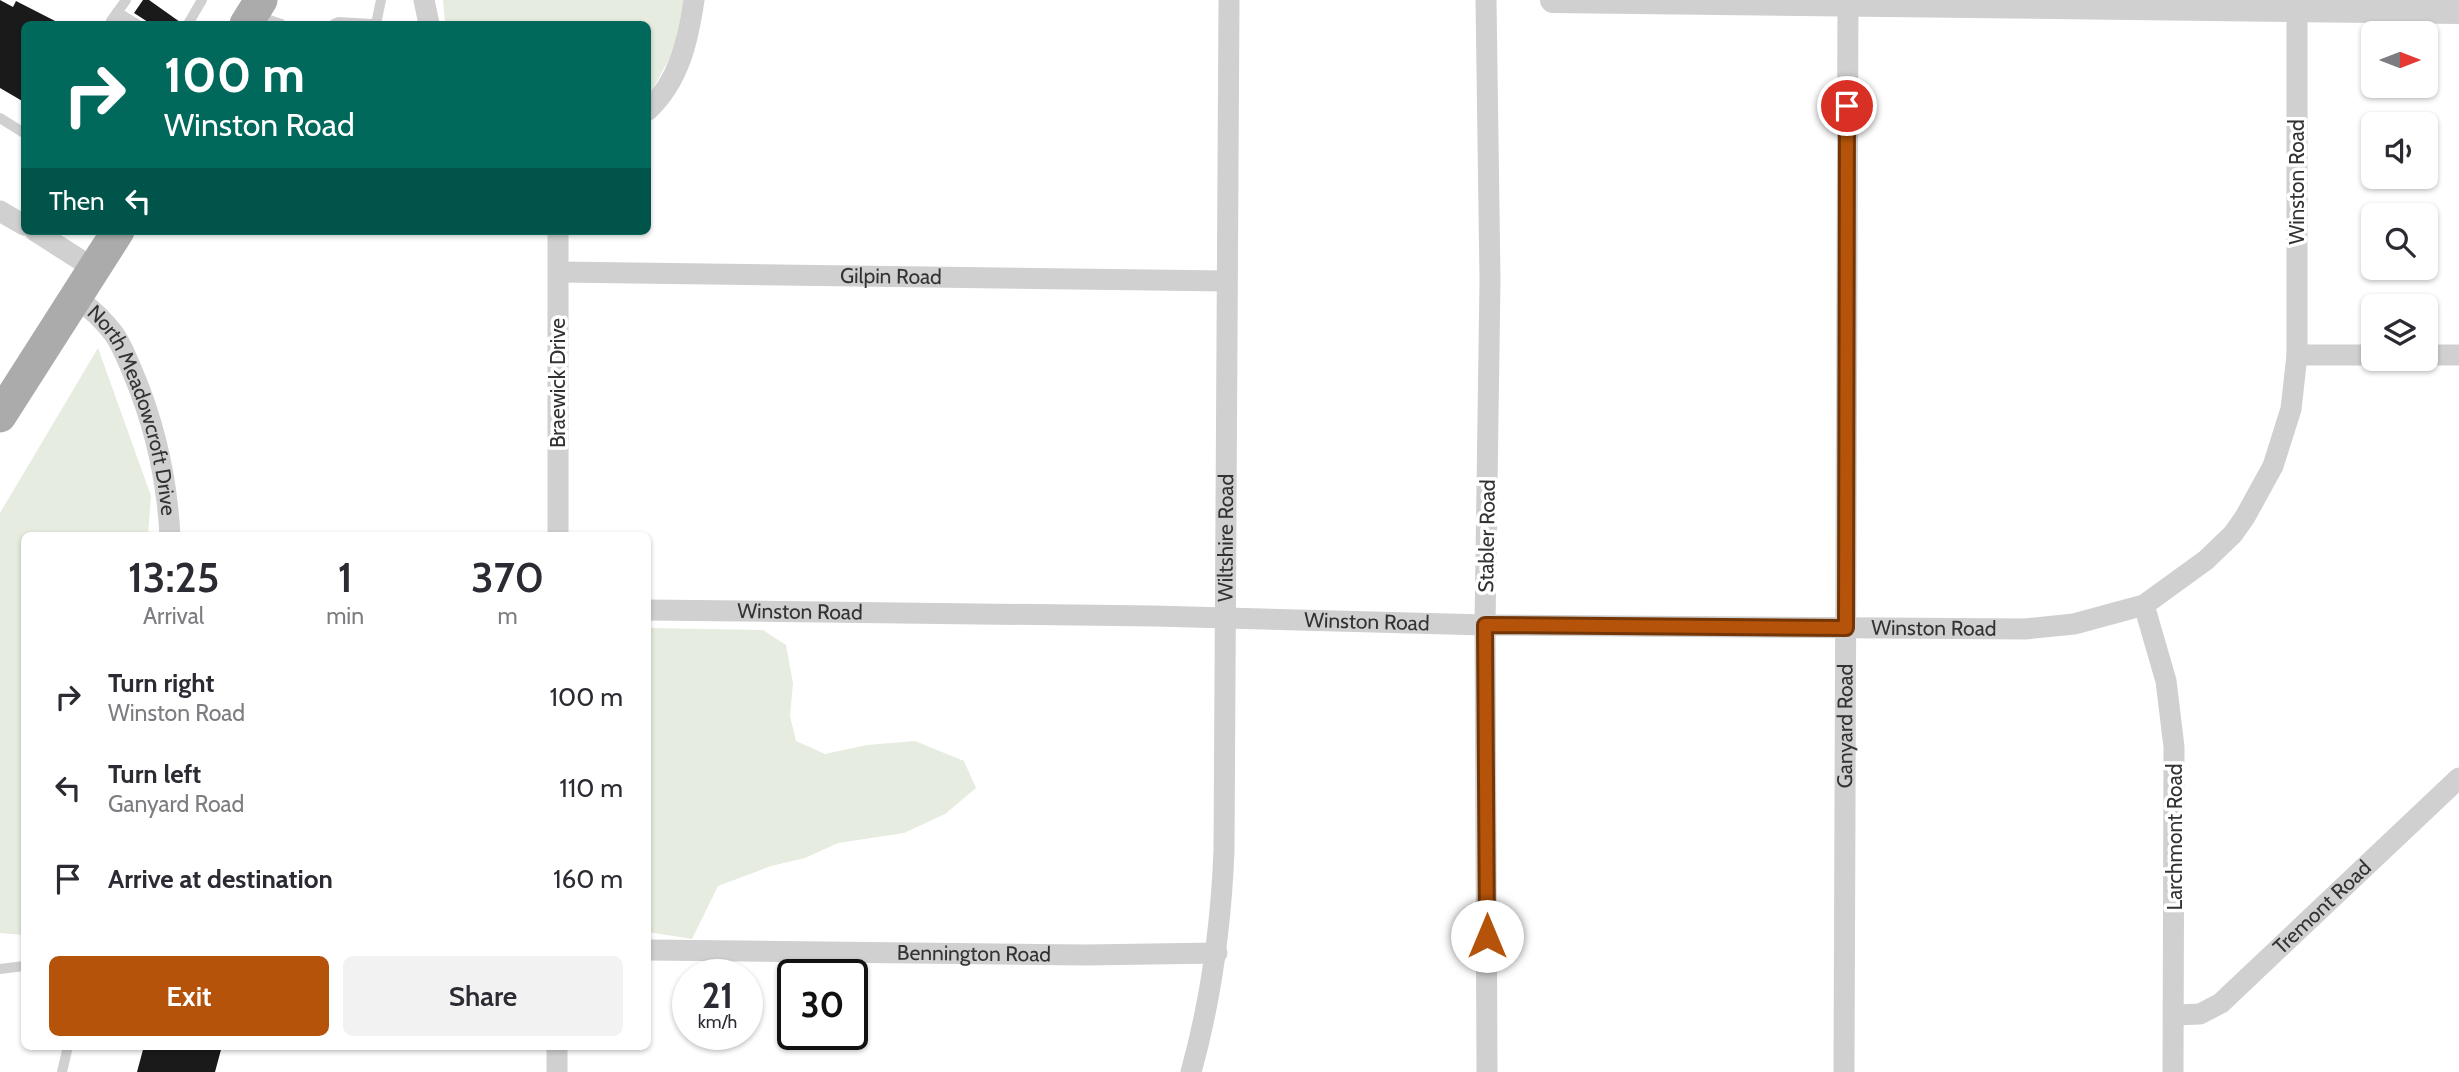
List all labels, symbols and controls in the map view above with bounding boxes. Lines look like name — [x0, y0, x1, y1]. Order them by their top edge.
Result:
north arrow — [2361, 21, 2438, 98]
map controls — [2361, 21, 2438, 371]
text: 100 m — [164, 45, 305, 104]
icon: right — [49, 49, 140, 140]
pin — [1817, 76, 1877, 136]
icon: arrive — [1828, 87, 1866, 125]
text: Winston Road — [164, 105, 355, 144]
button: sound — [2361, 112, 2438, 189]
street label: Winston Road — [2284, 119, 2309, 245]
icon: left — [119, 182, 157, 220]
text: Then — [49, 185, 105, 217]
button: search — [2361, 203, 2438, 280]
street label: Gilpin Road — [840, 263, 942, 289]
button: layers — [2361, 294, 2438, 371]
street label: North Meadowcroft Drive — [83, 300, 182, 517]
street label: Braewick Drive — [545, 318, 570, 448]
street label: Wiltshire Road — [1212, 474, 1238, 602]
street label: Stabler Road — [1473, 479, 1500, 593]
text: 13:25 — [128, 551, 219, 603]
text: 1 — [338, 551, 353, 603]
text: 370 — [471, 551, 544, 603]
street label: Winston Road — [737, 598, 863, 625]
text: Arrival — [143, 602, 204, 630]
text: min — [326, 602, 364, 630]
text: m — [497, 602, 518, 630]
street label: Winston Road — [1304, 607, 1430, 635]
street label: Winston Road — [1871, 615, 1997, 641]
street label: Ganyard Road — [1832, 664, 1858, 788]
text: Turn right — [108, 667, 214, 699]
icon: right — [49, 678, 87, 716]
text: 100 m — [550, 681, 623, 713]
text: Winston Road — [108, 699, 245, 727]
text: Turn left — [108, 758, 201, 790]
street label: Larchmont Road — [2162, 764, 2187, 910]
icon: left — [49, 769, 87, 807]
text: 110 m — [559, 772, 623, 804]
text: Ganyard Road — [108, 790, 244, 818]
street label: Tremont Road — [2268, 855, 2376, 959]
icon: arrive — [49, 860, 87, 898]
text: Arrive at destination — [108, 863, 333, 895]
text: 160 m — [553, 863, 623, 895]
position arrow — [1450, 899, 1524, 973]
street label: Bennington Road — [897, 940, 1051, 967]
button: Exit — [49, 956, 329, 1036]
button: Share — [343, 956, 623, 1036]
speed limit sign: 30 — [777, 959, 868, 1050]
text: 21 — [702, 974, 733, 1017]
text: km/h — [698, 1011, 737, 1033]

